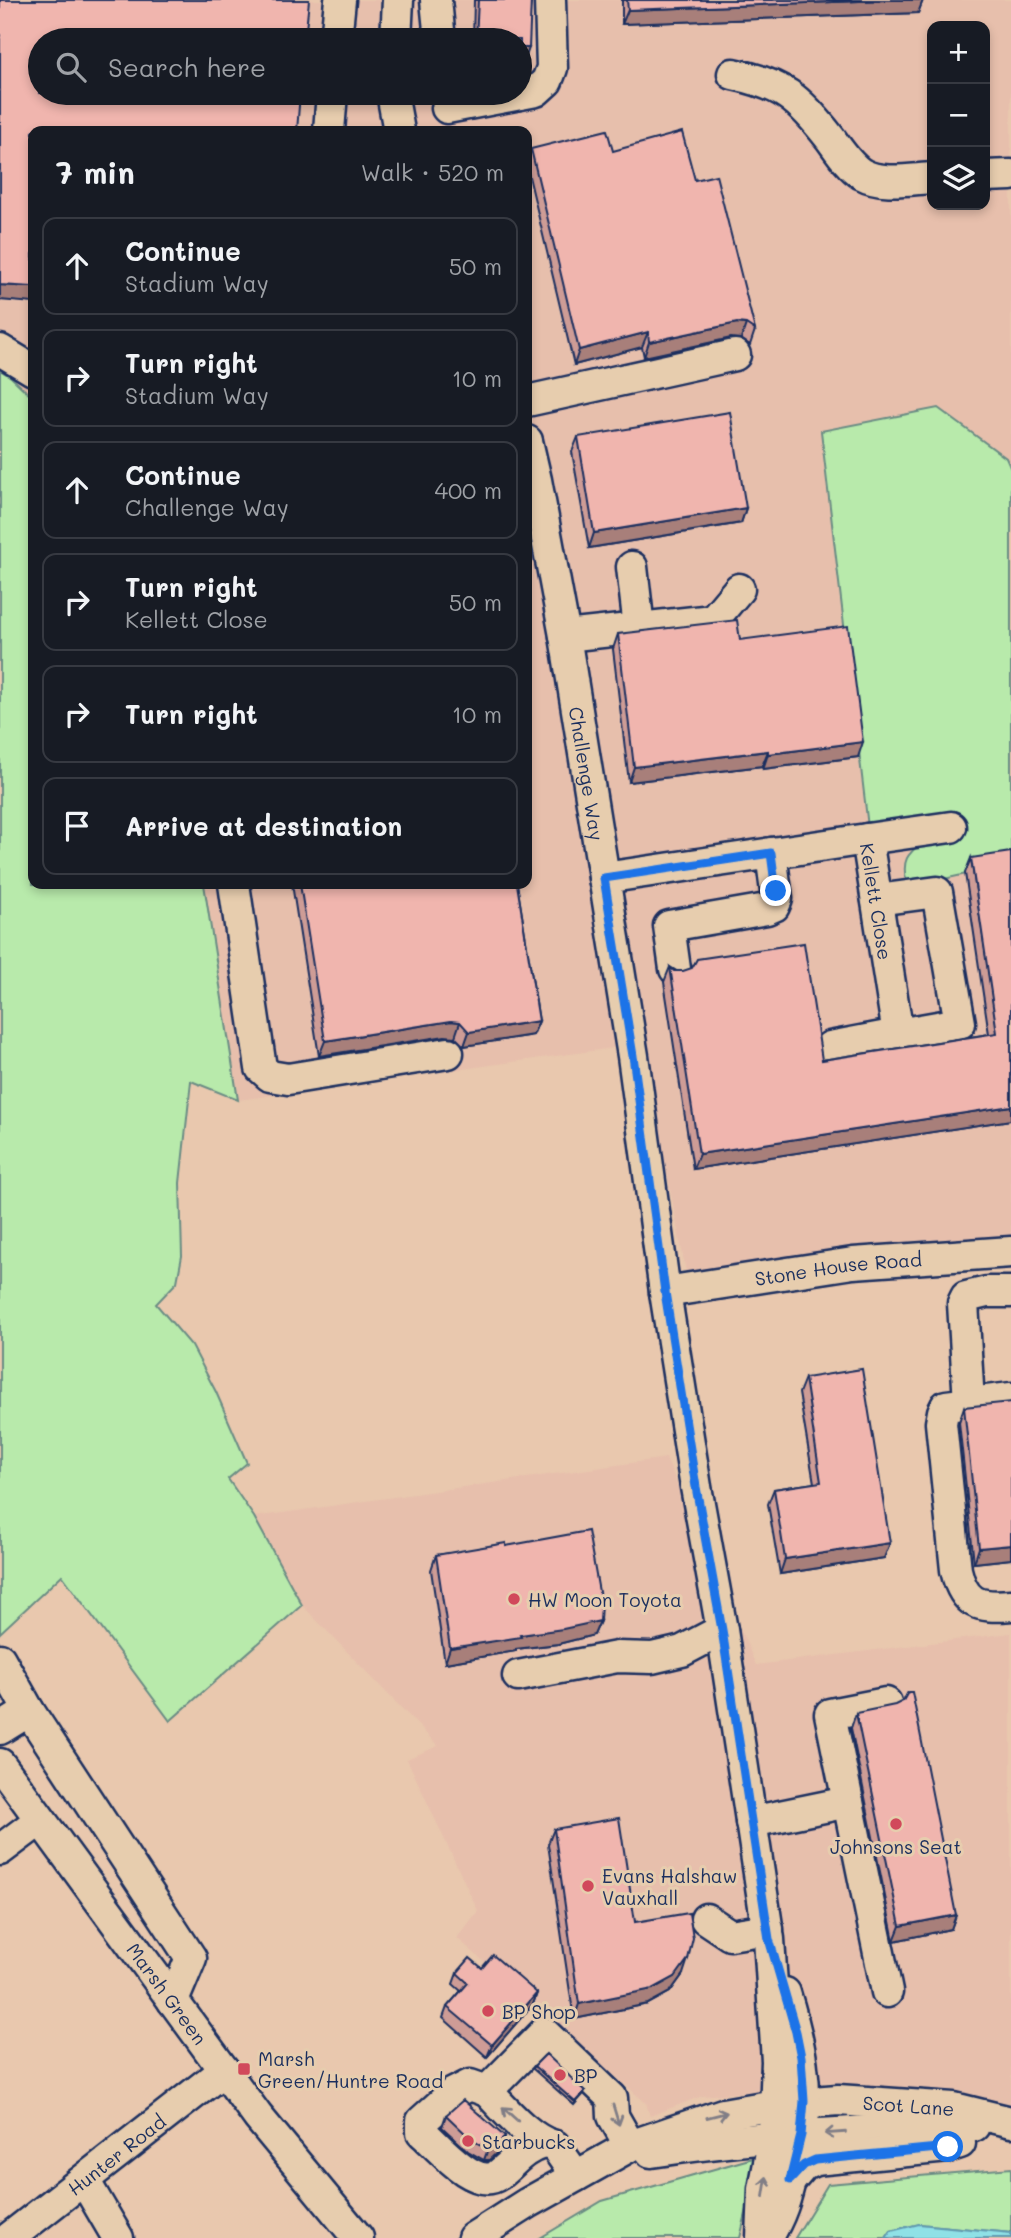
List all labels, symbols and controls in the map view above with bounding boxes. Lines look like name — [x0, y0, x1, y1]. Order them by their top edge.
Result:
map controls — [927, 21, 990, 210]
button: + — [927, 21, 990, 84]
search box — [28, 28, 532, 105]
icon: search — [52, 48, 90, 86]
text: Search here — [108, 50, 266, 84]
button: − — [927, 84, 990, 147]
button: layers — [927, 147, 990, 210]
text: 7 min — [56, 152, 135, 192]
text: Walk · 520 m — [361, 157, 504, 187]
text: Continue — [125, 234, 241, 268]
icon: ahead — [58, 247, 96, 285]
text: 50 m — [449, 251, 502, 281]
text: Stadium Way — [125, 268, 269, 298]
text: Turn right — [125, 346, 258, 380]
icon: right — [58, 359, 96, 397]
text: 10 m — [452, 363, 502, 393]
text: Stadium Way — [125, 380, 269, 410]
text: Continue — [125, 458, 241, 492]
icon: ahead — [58, 471, 96, 509]
text: 400 m — [434, 475, 502, 505]
text: Challenge Way — [125, 492, 289, 522]
text: Turn right — [125, 570, 258, 604]
icon: right — [58, 583, 96, 621]
text: 50 m — [449, 587, 502, 617]
text: Kellett Close — [125, 604, 268, 634]
icon: right — [58, 695, 96, 733]
text: Turn right — [125, 697, 258, 731]
text: 10 m — [452, 699, 502, 729]
street label: Challenge Way — [564, 705, 610, 842]
icon: arrive — [58, 807, 96, 845]
text: Arrive at destination — [125, 809, 402, 843]
street label: Kellett Close — [855, 841, 899, 962]
route end — [760, 875, 791, 906]
street label: Stone House Road — [753, 1246, 923, 1291]
place label: HW Moon Toyota — [528, 1587, 682, 1612]
marker: HW Moon Toyota — [506, 1591, 522, 1607]
marker: Johnsons Seat — [888, 1816, 904, 1832]
place label: Johnsons Seat — [830, 1834, 962, 1859]
place label: Evans Halshaw Vauxhall — [602, 1863, 737, 1910]
marker: Evans Halshaw Vauxhall — [580, 1878, 596, 1894]
street label: Marsh Green — [122, 1937, 213, 2049]
place label: BP Shop — [502, 1999, 576, 2024]
marker: BP Shop — [480, 2003, 496, 2019]
place label: Marsh Green/Huntre Road — [258, 2046, 443, 2093]
marker: Marsh Green/Huntre Road — [236, 2061, 252, 2077]
place label: BP — [574, 2063, 598, 2088]
marker: BP — [552, 2067, 568, 2083]
street label: Scot Lane — [862, 2089, 955, 2120]
one-way arrow — [611, 2104, 624, 2126]
one-way arrow — [502, 2106, 519, 2123]
street label: Hunter Road — [62, 2108, 170, 2200]
one-way arrow — [705, 2108, 728, 2122]
one-way arrow — [824, 2127, 847, 2140]
place label: Starbucks — [482, 2129, 575, 2154]
route start — [932, 2131, 963, 2162]
marker: Starbucks — [460, 2133, 476, 2149]
one-way arrow — [759, 2176, 772, 2199]

